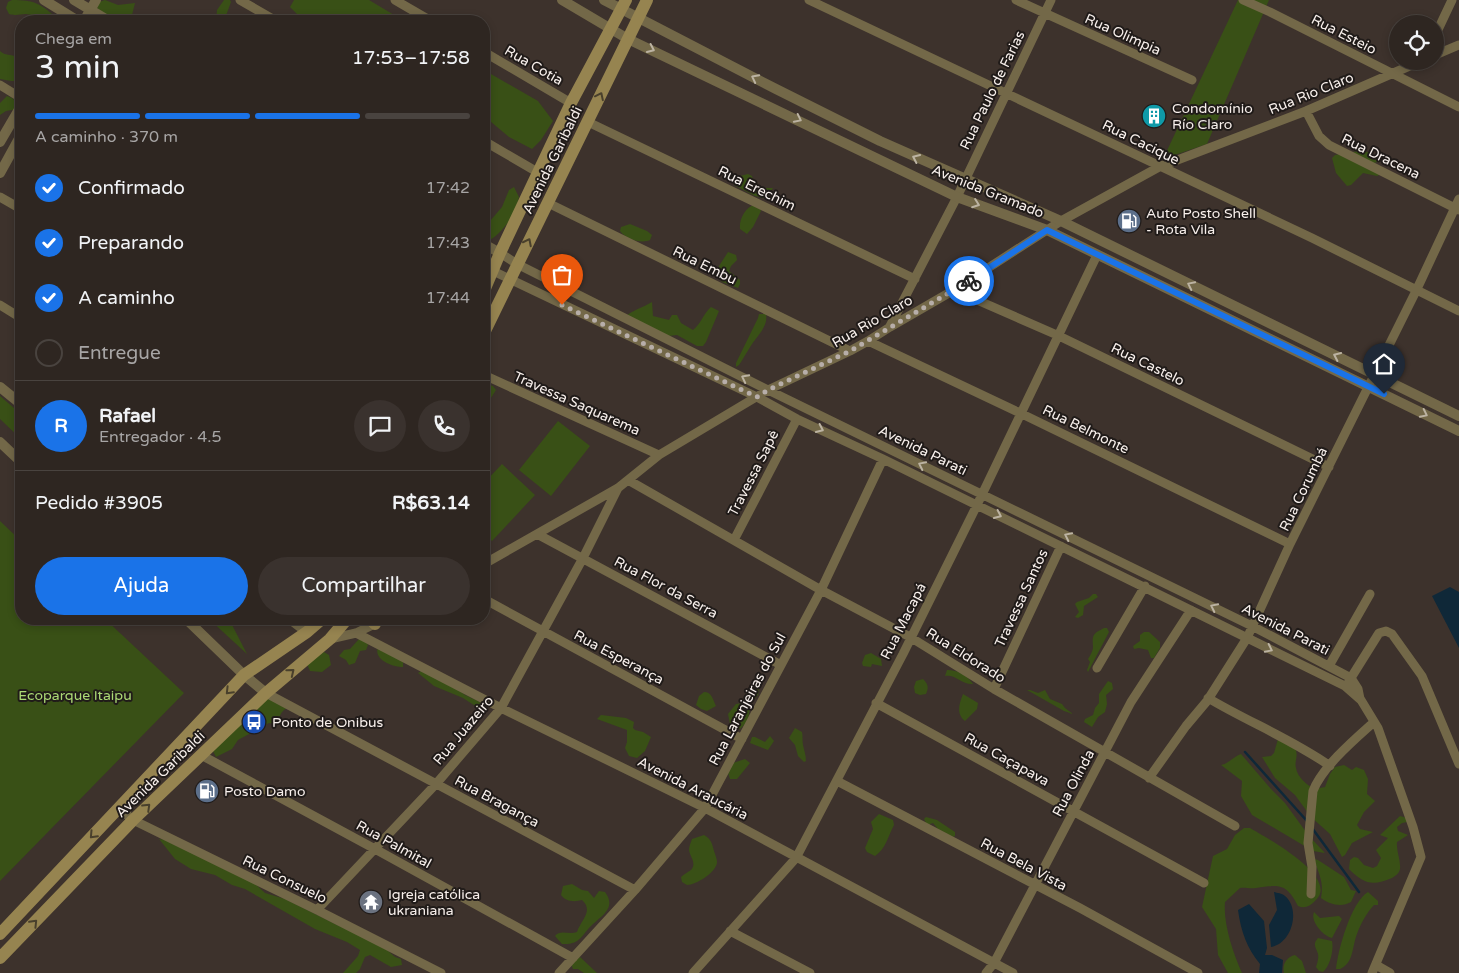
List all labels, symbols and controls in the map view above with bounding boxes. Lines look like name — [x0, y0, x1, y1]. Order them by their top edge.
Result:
street label: Rua Olimpia — [1082, 10, 1163, 59]
street label: Rua Esteio — [1308, 11, 1379, 58]
map controls — [1389, 15, 1444, 70]
button: locate — [1389, 15, 1444, 70]
street label: Rua Paulo de Farias — [956, 28, 1029, 152]
text: Chega em — [35, 29, 112, 49]
street label: Rua Cotia — [501, 42, 566, 89]
one-way arrow — [646, 43, 655, 54]
text: 17:53–17:58 — [352, 47, 470, 69]
text: 3 min — [35, 49, 120, 87]
street label: Rua Rio Claro — [1266, 69, 1356, 118]
one-way arrow — [751, 74, 760, 84]
one-way arrow — [594, 92, 604, 101]
place label: Condomínio Río Claro — [1172, 100, 1253, 133]
building icon: Condomínio Río Claro — [1141, 103, 1167, 129]
street label: Avenida Garibaldi — [519, 104, 586, 217]
one-way arrow — [792, 113, 801, 123]
street label: Rua Cacique — [1099, 116, 1182, 168]
text: A caminho · 370 m — [35, 127, 178, 147]
street label: Rua Dracena — [1339, 130, 1423, 183]
one-way arrow — [912, 153, 921, 164]
street label: Avenida Gramado — [929, 161, 1046, 222]
street label: Rua Erechim — [715, 162, 798, 215]
icon: check — [35, 174, 63, 202]
text: Confirmado — [78, 177, 185, 199]
text: 17:42 — [426, 178, 470, 198]
one-way arrow — [971, 198, 980, 208]
place label: Auto Posto Shell - Rota Vila — [1146, 205, 1256, 238]
fuel station icon: Auto Posto Shell - Rota Vila — [1116, 208, 1142, 234]
icon: check — [35, 229, 63, 257]
text: Preparando — [78, 232, 184, 254]
text: 17:43 — [426, 233, 470, 253]
one-way arrow — [522, 238, 532, 247]
street label: Rua Embu — [670, 243, 740, 288]
pin — [541, 254, 583, 305]
courier — [944, 256, 994, 306]
icon: bag — [548, 261, 576, 289]
icon: bike — [955, 267, 983, 295]
one-way arrow — [1187, 281, 1196, 291]
icon: check — [35, 284, 63, 312]
text: A caminho — [78, 287, 175, 309]
text: 17:44 — [426, 288, 470, 308]
street label: Rua Rio Claro — [829, 291, 916, 351]
street label: Rua Castelo — [1108, 339, 1187, 390]
text: Entregue — [78, 342, 161, 364]
pin — [1363, 343, 1405, 394]
icon: home — [1370, 350, 1398, 378]
one-way arrow — [1333, 351, 1342, 362]
street label: Travessa Saquarema — [511, 368, 643, 439]
one-way arrow — [741, 374, 750, 384]
button: chat — [354, 400, 406, 452]
button: phone — [418, 400, 470, 452]
street label: Rua Belmonte — [1040, 401, 1132, 458]
text: Rafael — [99, 405, 156, 427]
one-way arrow — [1419, 408, 1428, 418]
text: R — [54, 415, 68, 437]
street label: Avenida Parati — [876, 422, 970, 479]
one-way arrow — [815, 423, 824, 434]
text: Entregador · 4.5 — [99, 427, 221, 447]
street label: Travessa Sapê — [724, 427, 782, 519]
street label: Rua Corumbá — [1276, 444, 1331, 534]
one-way arrow — [919, 461, 928, 471]
text: Pedido #3905 — [35, 492, 163, 514]
text: R$63.14 — [392, 492, 470, 514]
one-way arrow — [993, 509, 1002, 520]
one-way arrow — [1065, 532, 1074, 542]
street label: Travessa Santos — [991, 546, 1052, 650]
street label: Rua Flor da Serra — [611, 553, 720, 622]
button: Ajuda — [35, 557, 248, 615]
button: Compartilhar — [258, 557, 470, 615]
street label: Rua Macapá — [877, 580, 930, 662]
street label: Avenida Parati — [1239, 600, 1333, 659]
one-way arrow — [1211, 604, 1220, 614]
street label: Rua Eldorado — [923, 624, 1009, 687]
street label: Rua Esperança — [571, 627, 667, 688]
street label: Rua Laranjeiras do Sul — [705, 630, 790, 768]
one-way arrow — [1264, 642, 1273, 653]
one-way arrow — [285, 669, 294, 678]
one-way arrow — [226, 686, 235, 695]
park label: Ecoparque Itaipu — [18, 687, 132, 704]
street label: Rua Juazeiro — [430, 692, 497, 768]
bus stop icon: Ponto de Onibus — [241, 709, 267, 735]
place label: Ponto de Onibus — [272, 714, 383, 731]
street label: Avenida Garibaldi — [112, 727, 208, 821]
street label: Rua Caçapava — [961, 729, 1052, 790]
street label: Rua Olinda — [1049, 747, 1098, 820]
street label: Avenida Araucária — [635, 753, 751, 824]
street label: Rua Bragança — [452, 772, 542, 831]
fuel station icon: Posto Damo — [194, 778, 220, 804]
place label: Posto Damo — [224, 783, 305, 800]
one-way arrow — [141, 804, 150, 813]
street label: Rua Palmital — [353, 817, 434, 872]
one-way arrow — [90, 829, 99, 838]
street label: Rua Bela Vista — [978, 835, 1070, 894]
street label: Rua Consuelo — [240, 852, 330, 907]
place label: Igreja católica ukraniana — [388, 886, 480, 919]
temple icon: Igreja católica ukraniana — [358, 889, 384, 915]
one-way arrow — [28, 920, 37, 929]

